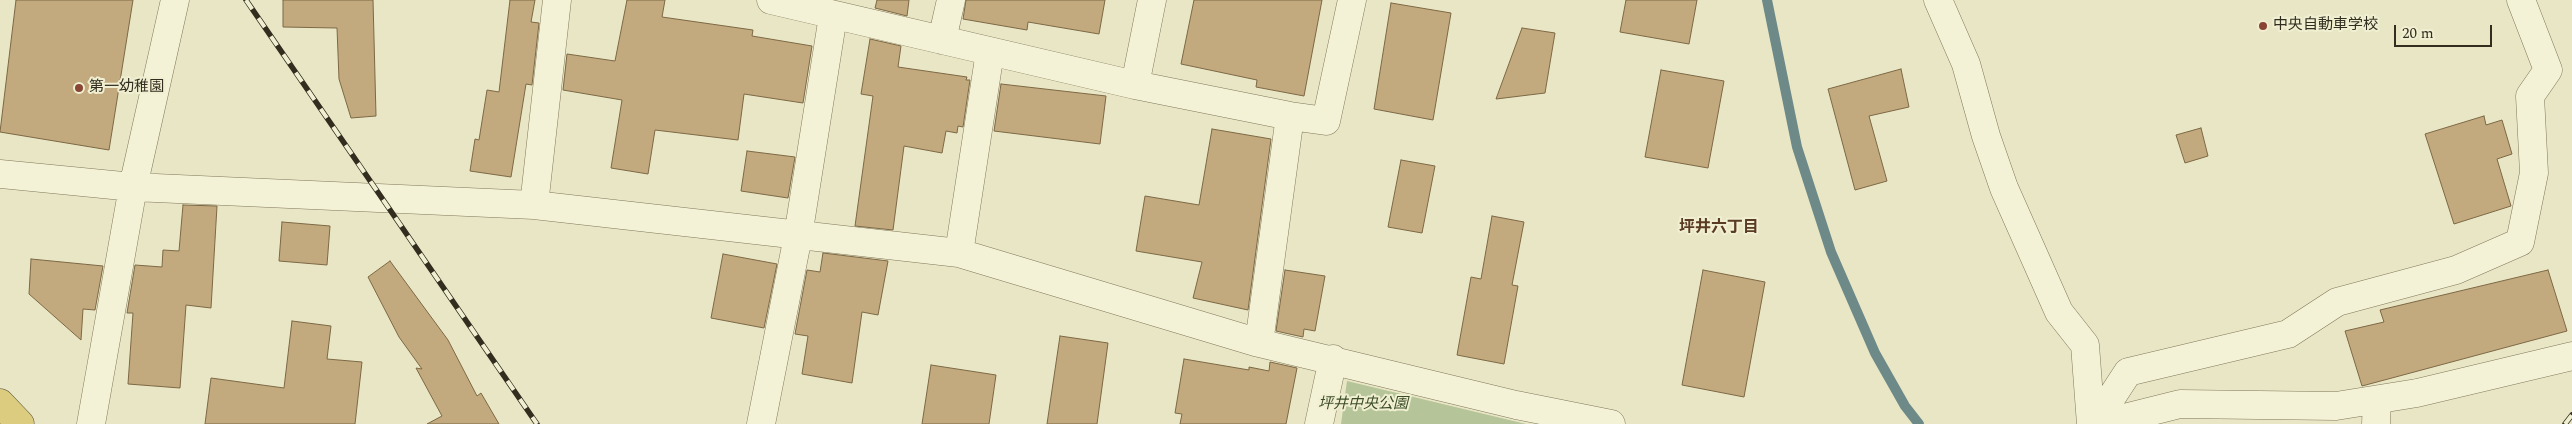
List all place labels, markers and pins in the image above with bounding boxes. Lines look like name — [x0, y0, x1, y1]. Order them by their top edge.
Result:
place label: 中央自動車学校 — [2273, 17, 2378, 35]
marker: 中央自動車学校 — [2257, 20, 2269, 32]
place label: 第一幼稚園 — [89, 79, 164, 97]
marker: 第一幼稚園 — [73, 82, 85, 94]

